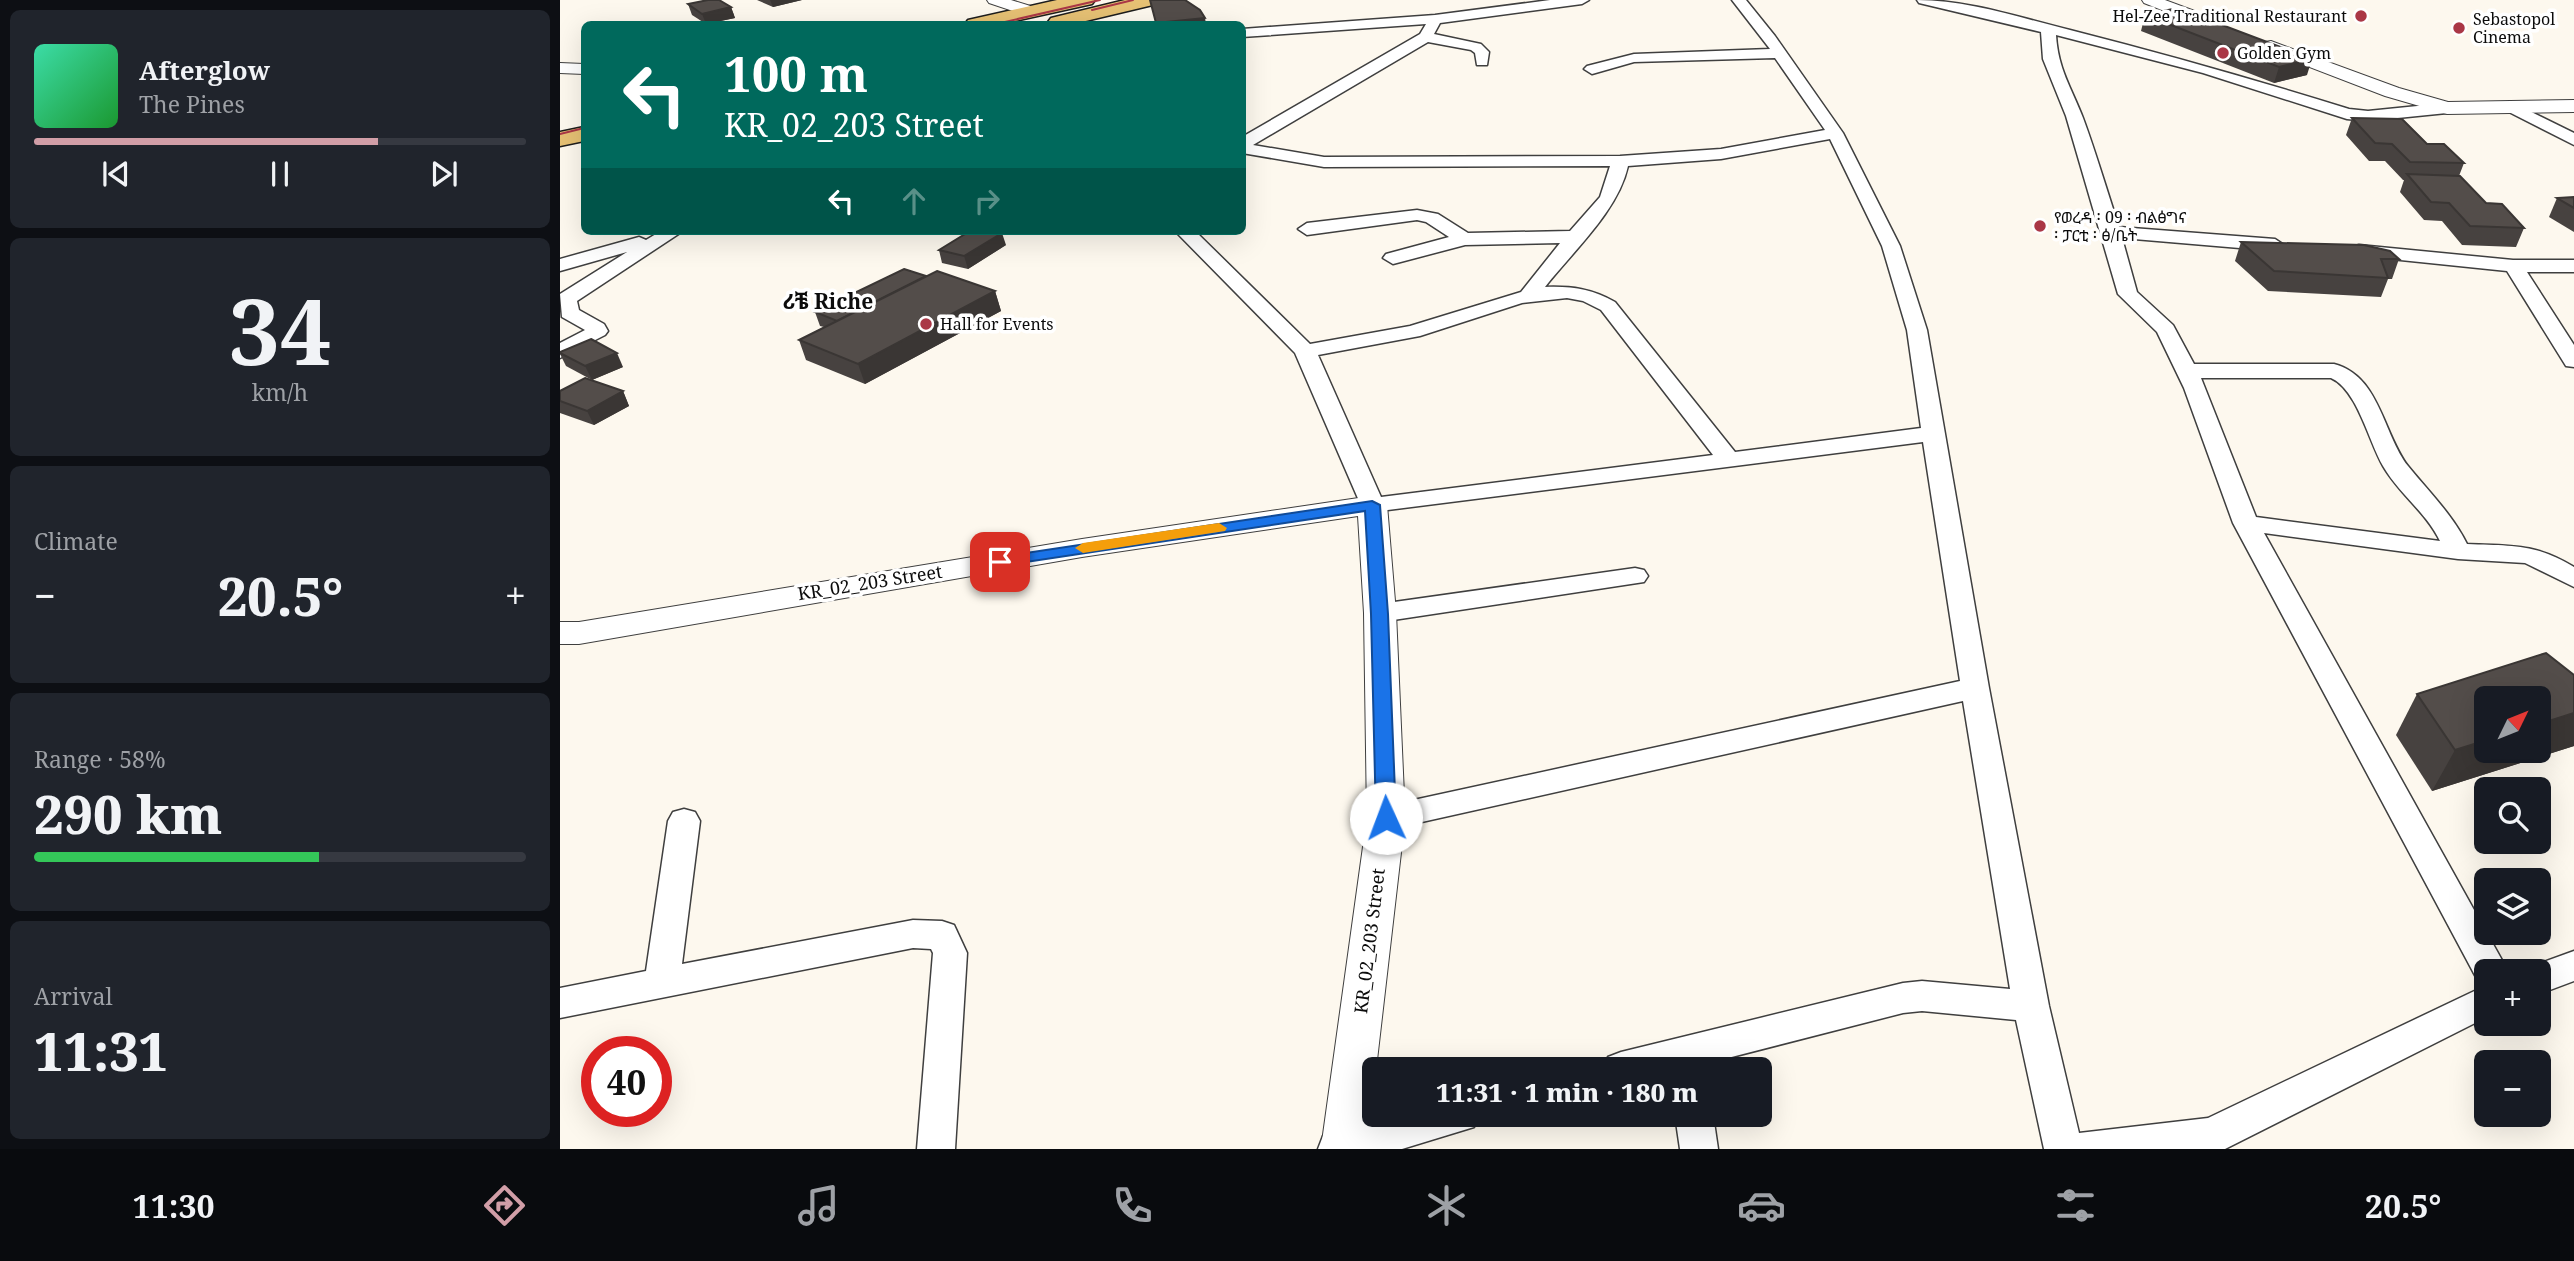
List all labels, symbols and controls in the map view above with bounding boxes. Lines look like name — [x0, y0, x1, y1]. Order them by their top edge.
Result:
place label: Hel-Zee Traditional Restaurant — [2112, 5, 2347, 27]
marker: Hel-Zee Traditional Restaurant — [2353, 8, 2369, 24]
place label: Sebastopol Cinema — [2473, 8, 2555, 48]
marker: Sebastopol Cinema — [2451, 20, 2467, 36]
text: 100 m — [724, 40, 868, 106]
place label: Golden Gym — [2237, 42, 2331, 64]
marker: Golden Gym — [2215, 45, 2231, 61]
icon: left — [609, 49, 700, 140]
text: Afterglow — [139, 52, 270, 88]
text: The Pines — [139, 88, 245, 120]
text: KR_02_203 Street — [724, 103, 984, 146]
icon: previous — [97, 155, 135, 193]
icon: pause — [261, 155, 299, 193]
icon: next — [425, 155, 463, 193]
icon: left — [822, 182, 860, 220]
icon: ahead — [895, 182, 933, 220]
icon: right — [968, 182, 1006, 220]
place label: የወረዳ ፡ 09 ፡ ብልፅግና ፡ ፓርቲ ፡ ፅ/ቤት — [2054, 206, 2186, 246]
marker: የወረዳ ፡ 09 ፡ ብልፅግና ፡ ፓርቲ ፡ ፅ/ቤት — [2032, 218, 2048, 234]
text: 34 — [229, 268, 331, 392]
district label: ሪቼ Riche — [783, 287, 873, 315]
place label: Hall for Events — [940, 313, 1054, 335]
marker: Hall for Events — [918, 316, 934, 332]
text: km/h — [252, 376, 308, 408]
text: Climate — [34, 525, 118, 557]
pin — [970, 532, 1030, 592]
icon: arrive — [981, 543, 1019, 581]
street label: KR_02_203 Street — [796, 559, 944, 605]
text: 20.5° — [218, 560, 343, 631]
text: − — [34, 569, 56, 621]
text: + — [505, 569, 526, 621]
north arrow — [2474, 686, 2552, 763]
map controls — [2474, 686, 2551, 1127]
text: Range · 58% — [34, 743, 166, 775]
button: search — [2474, 777, 2551, 854]
text: 290 km — [34, 778, 222, 849]
position arrow — [1349, 781, 1423, 855]
street label: KR_02_203 Street — [1348, 867, 1390, 1015]
button: layers — [2474, 868, 2551, 945]
button: + — [2474, 959, 2551, 1036]
text: Arrival — [34, 980, 113, 1012]
text: 11:31 — [34, 1015, 168, 1086]
speed limit sign: 40 — [581, 1036, 672, 1127]
button: − — [2474, 1050, 2551, 1127]
text: 11:31 · 1 min · 180 m — [1436, 1074, 1698, 1110]
icon: directions — [480, 1181, 529, 1230]
icon: music — [794, 1181, 843, 1230]
icon: phone — [1108, 1181, 1157, 1230]
icon: climate — [1422, 1181, 1471, 1230]
icon: car — [1737, 1181, 1786, 1230]
icon: filters — [2051, 1181, 2100, 1230]
text: 11:30 — [133, 1184, 215, 1227]
text: 20.5° — [2365, 1184, 2441, 1227]

